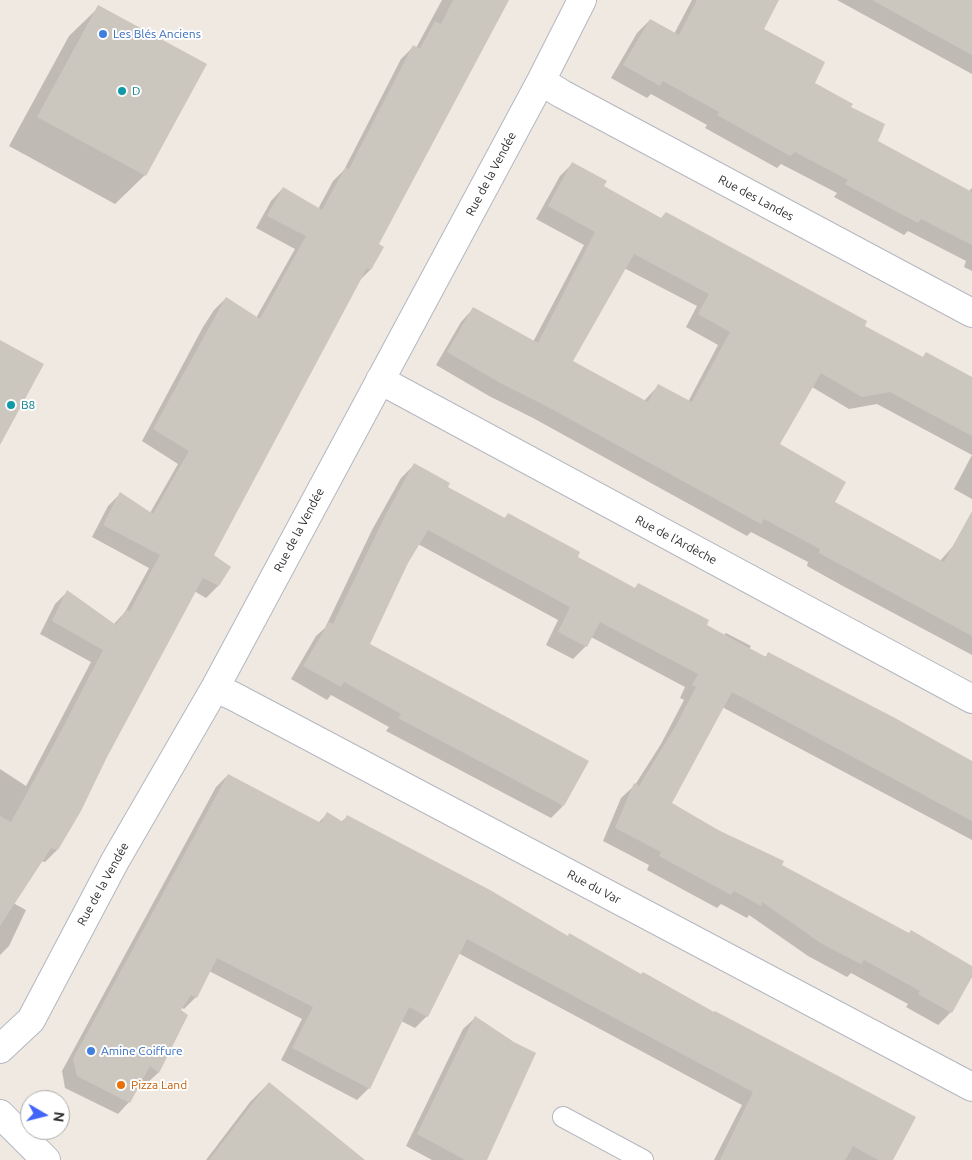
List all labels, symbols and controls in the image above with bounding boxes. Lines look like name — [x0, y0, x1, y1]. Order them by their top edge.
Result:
place label: Les Blés Anciens — [113, 27, 201, 41]
marker: Les Blés Anciens — [97, 28, 109, 40]
place label: D — [132, 84, 140, 98]
marker: D — [116, 85, 128, 97]
street label: Rue de la Vendée — [463, 130, 519, 218]
street label: Rue des Landes — [716, 172, 796, 224]
place label: B8 — [21, 398, 35, 412]
marker: B8 — [5, 399, 17, 411]
street label: Rue de la Vendée — [271, 486, 327, 574]
street label: Rue de l'Ardèche — [633, 512, 719, 568]
street label: Rue de la Vendée — [74, 840, 132, 928]
street label: Rue du Var — [565, 867, 623, 907]
place label: Amine Coiffure — [101, 1044, 183, 1058]
marker: Amine Coiffure — [85, 1045, 97, 1057]
place label: Pizza Land — [131, 1078, 187, 1092]
marker: Pizza Land — [115, 1079, 127, 1091]
north arrow — [20, 1090, 70, 1140]
text: N — [50, 1111, 68, 1123]

